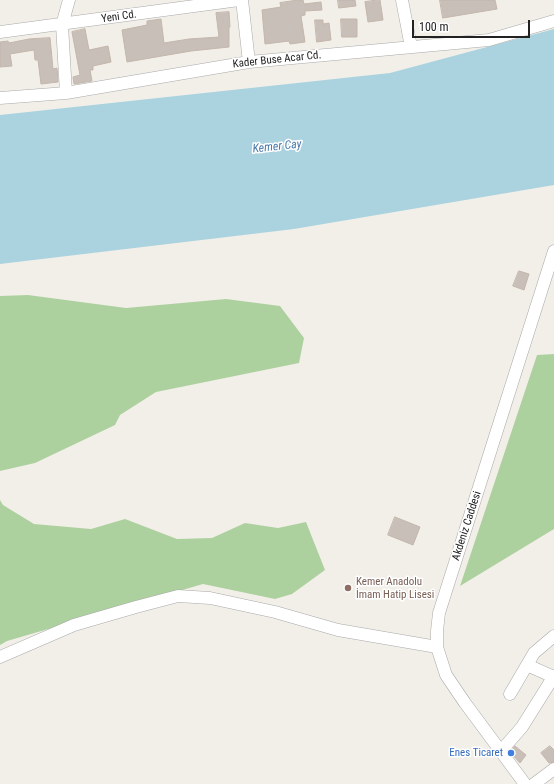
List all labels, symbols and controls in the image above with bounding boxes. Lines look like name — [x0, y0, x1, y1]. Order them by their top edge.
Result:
street label: Yeni Cd. — [100, 8, 138, 26]
scale bar — [414, 12, 532, 38]
text: 100 m — [419, 20, 449, 34]
street label: Kader Buse Acar Cd. — [232, 49, 322, 71]
water label: Kemer Cay — [252, 137, 302, 157]
street label: Akdeniz Caddesi — [450, 490, 484, 562]
place label: Kemer Anadolu İmam Hatip Lisesi — [356, 575, 434, 601]
marker: Kemer Anadolu İmam Hatip Lisesi — [343, 583, 353, 593]
place label: Enes Ticaret — [449, 746, 503, 760]
marker: Enes Ticaret — [506, 748, 516, 758]

